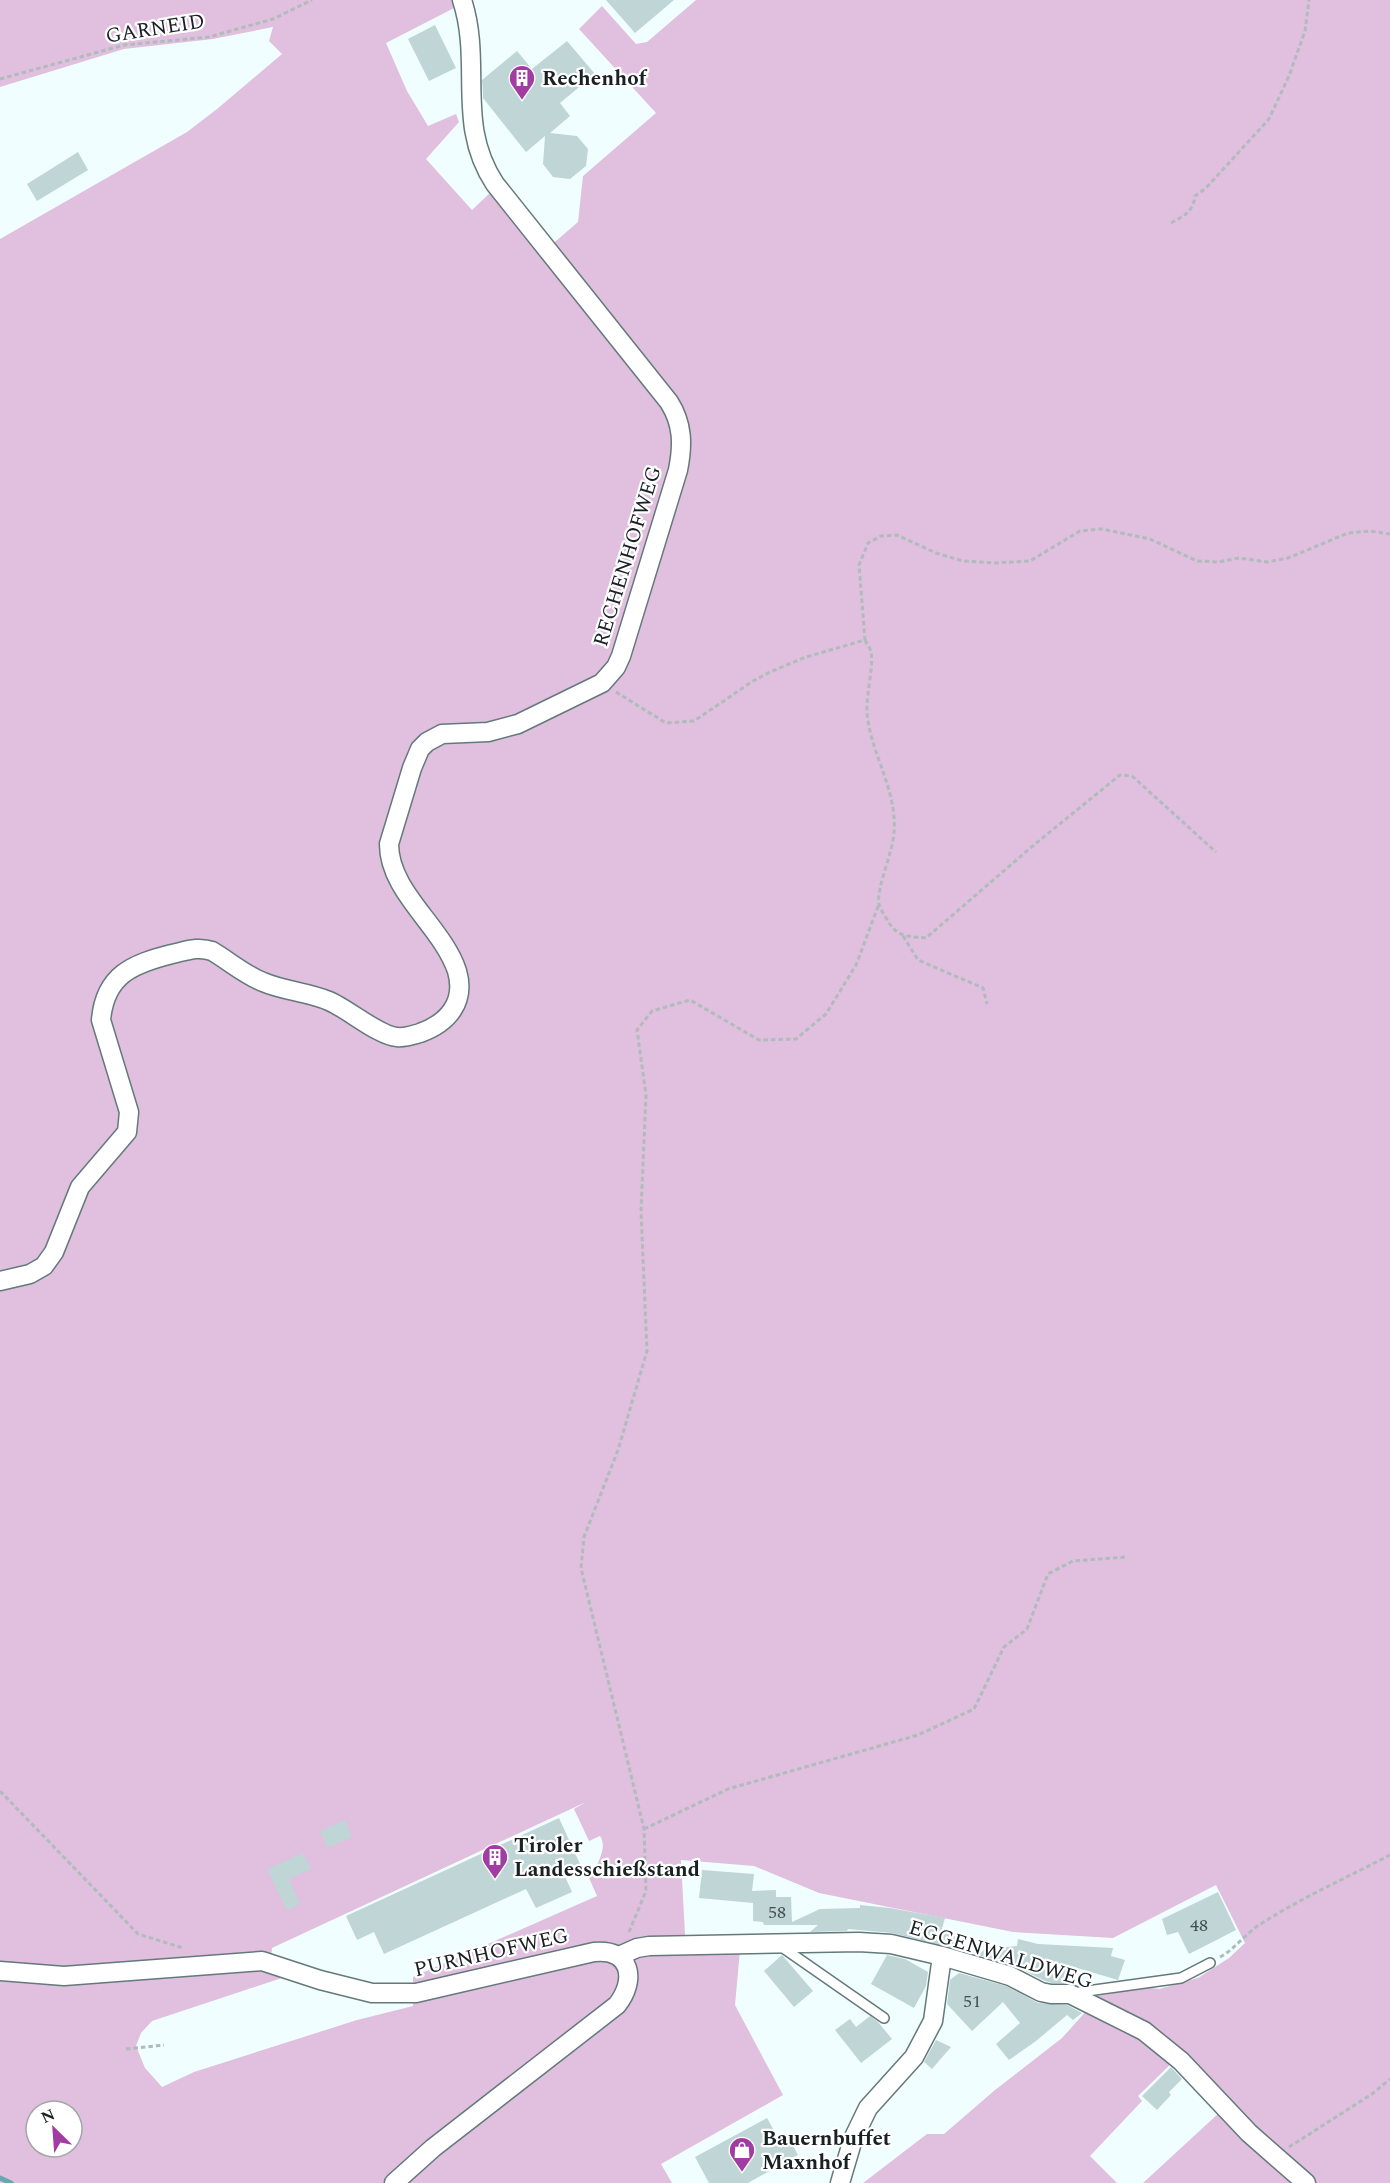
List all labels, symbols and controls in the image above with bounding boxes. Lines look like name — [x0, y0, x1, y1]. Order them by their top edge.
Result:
street label: GARNEID — [103, 5, 207, 53]
building icon: Rechenhof — [507, 63, 537, 101]
place label: Rechenhof — [542, 63, 648, 95]
street label: RECHENHOFWEG — [585, 462, 671, 651]
place label: Tiroler Landesschießstand — [514, 1830, 700, 1886]
building icon: Tiroler Landesschießstand — [480, 1842, 510, 1880]
house number: 58 — [768, 1899, 786, 1926]
street label: EGGENWALDWEG — [905, 1912, 1097, 1998]
house number: 48 — [1190, 1912, 1208, 1939]
street label: PURNHOFWEG — [411, 1920, 572, 1986]
house number: 51 — [963, 1988, 981, 2015]
north arrow — [24, 2099, 84, 2159]
text: N — [37, 2103, 59, 2130]
place label: Bauernbuffet Maxnhof — [762, 2123, 891, 2179]
shop icon: Bauernbuffet Maxnhof — [727, 2135, 757, 2173]

